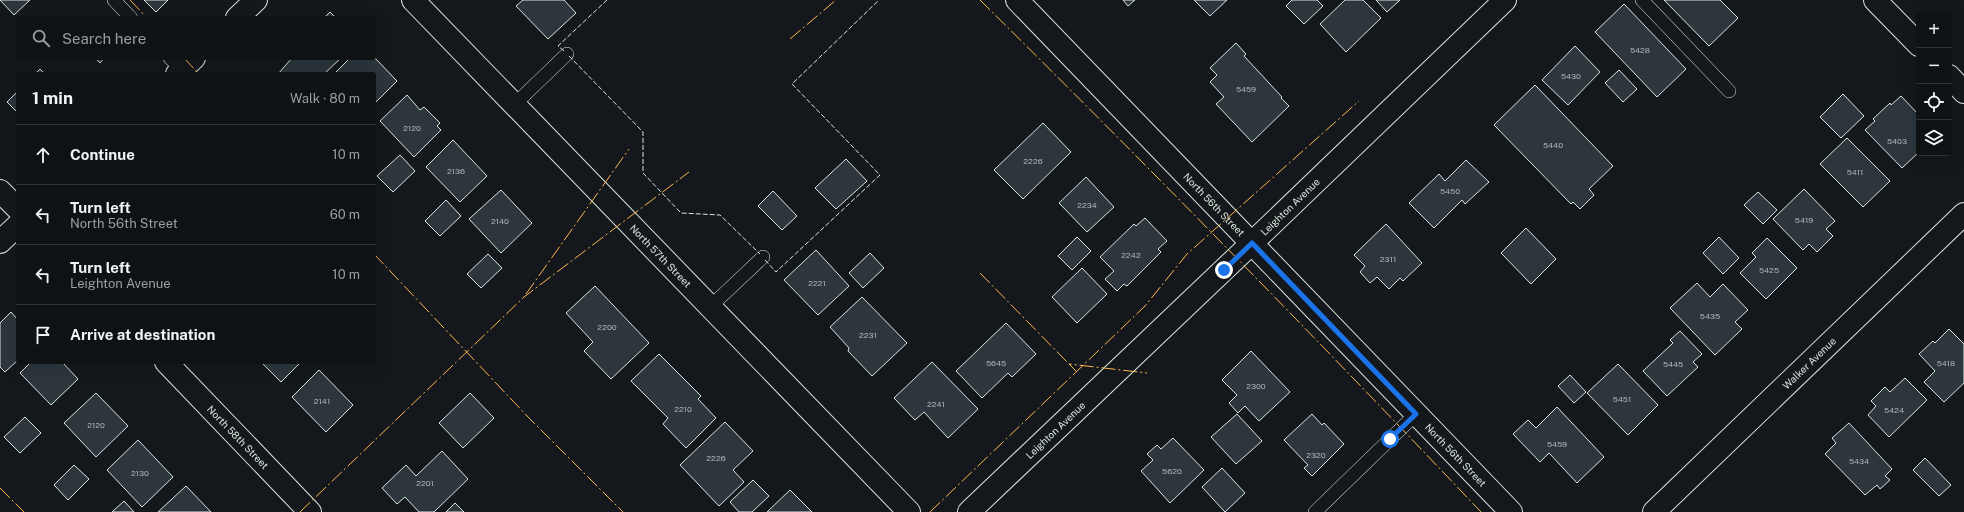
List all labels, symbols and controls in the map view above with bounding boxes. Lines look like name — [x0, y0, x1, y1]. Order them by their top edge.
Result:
map controls — [1916, 12, 1952, 156]
button: + — [1916, 12, 1952, 48]
search box — [16, 16, 376, 60]
icon: search — [30, 27, 52, 49]
text: Search here — [62, 30, 146, 47]
house number: 5428 — [1630, 45, 1650, 55]
button: − — [1916, 48, 1952, 84]
house number: 5430 — [1561, 71, 1581, 81]
house number: 5459 — [1236, 84, 1256, 94]
button: locate — [1916, 84, 1952, 120]
text: 1 min — [32, 88, 73, 108]
text: Walk · 80 m — [290, 91, 360, 106]
button: layers — [1916, 120, 1952, 156]
house number: 2120 — [403, 123, 421, 133]
house number: 5403 — [1887, 136, 1907, 146]
house number: 5440 — [1543, 140, 1563, 150]
icon: ahead — [32, 144, 54, 166]
text: Continue — [70, 146, 135, 163]
text: 10 m — [332, 147, 360, 162]
house number: 2226 — [1023, 156, 1043, 166]
house number: 2136 — [447, 166, 465, 176]
house number: 5411 — [1847, 167, 1863, 177]
street label: North 56th Street — [1181, 170, 1247, 238]
street label: Leighton Avenue — [1258, 175, 1322, 238]
house number: 5450 — [1440, 186, 1460, 196]
text: Turn left — [70, 199, 131, 216]
house number: 2234 — [1077, 200, 1097, 210]
icon: left — [32, 204, 54, 226]
text: 60 m — [330, 207, 360, 222]
house number: 5419 — [1795, 215, 1813, 225]
text: North 56th Street — [70, 216, 178, 231]
house number: 2140 — [491, 216, 509, 226]
street label: North 57th Street — [628, 222, 694, 290]
house number: 2242 — [1121, 250, 1141, 260]
house number: 2311 — [1380, 254, 1396, 264]
text: Turn left — [70, 259, 131, 276]
route end — [1215, 261, 1233, 279]
icon: left — [32, 264, 54, 286]
house number: 5425 — [1759, 265, 1779, 275]
text: 10 m — [332, 267, 360, 282]
text: Leighton Avenue — [70, 276, 171, 291]
house number: 2221 — [808, 278, 826, 288]
house number: 5435 — [1700, 311, 1720, 321]
house number: 2200 — [597, 322, 617, 332]
icon: arrive — [32, 324, 54, 346]
text: Arrive at destination — [70, 326, 215, 343]
house number: 2231 — [859, 330, 877, 340]
street label: Walker Avenue — [1780, 334, 1838, 391]
house number: 5645 — [986, 358, 1006, 368]
house number: 5418 — [1937, 358, 1955, 368]
house number: 5445 — [1663, 359, 1683, 369]
house number: 2300 — [1246, 381, 1266, 391]
house number: 5451 — [1613, 394, 1631, 404]
house number: 2141 — [314, 396, 330, 406]
house number: 2241 — [927, 399, 945, 409]
street label: Leighton Avenue — [1023, 399, 1088, 461]
street label: North 58th Street — [205, 403, 271, 471]
house number: 2210 — [674, 404, 692, 414]
house number: 5424 — [1884, 405, 1904, 415]
house number: 2120 — [87, 420, 105, 430]
street label: North 56th Street — [1423, 421, 1489, 489]
route start — [1381, 430, 1399, 448]
house number: 5459 — [1547, 439, 1567, 449]
house number: 2320 — [1306, 450, 1326, 460]
house number: 2226 — [706, 453, 726, 463]
house number: 5434 — [1849, 456, 1869, 466]
house number: 5620 — [1162, 466, 1182, 476]
house number: 2130 — [131, 468, 149, 478]
house number: 2201 — [416, 478, 434, 488]

